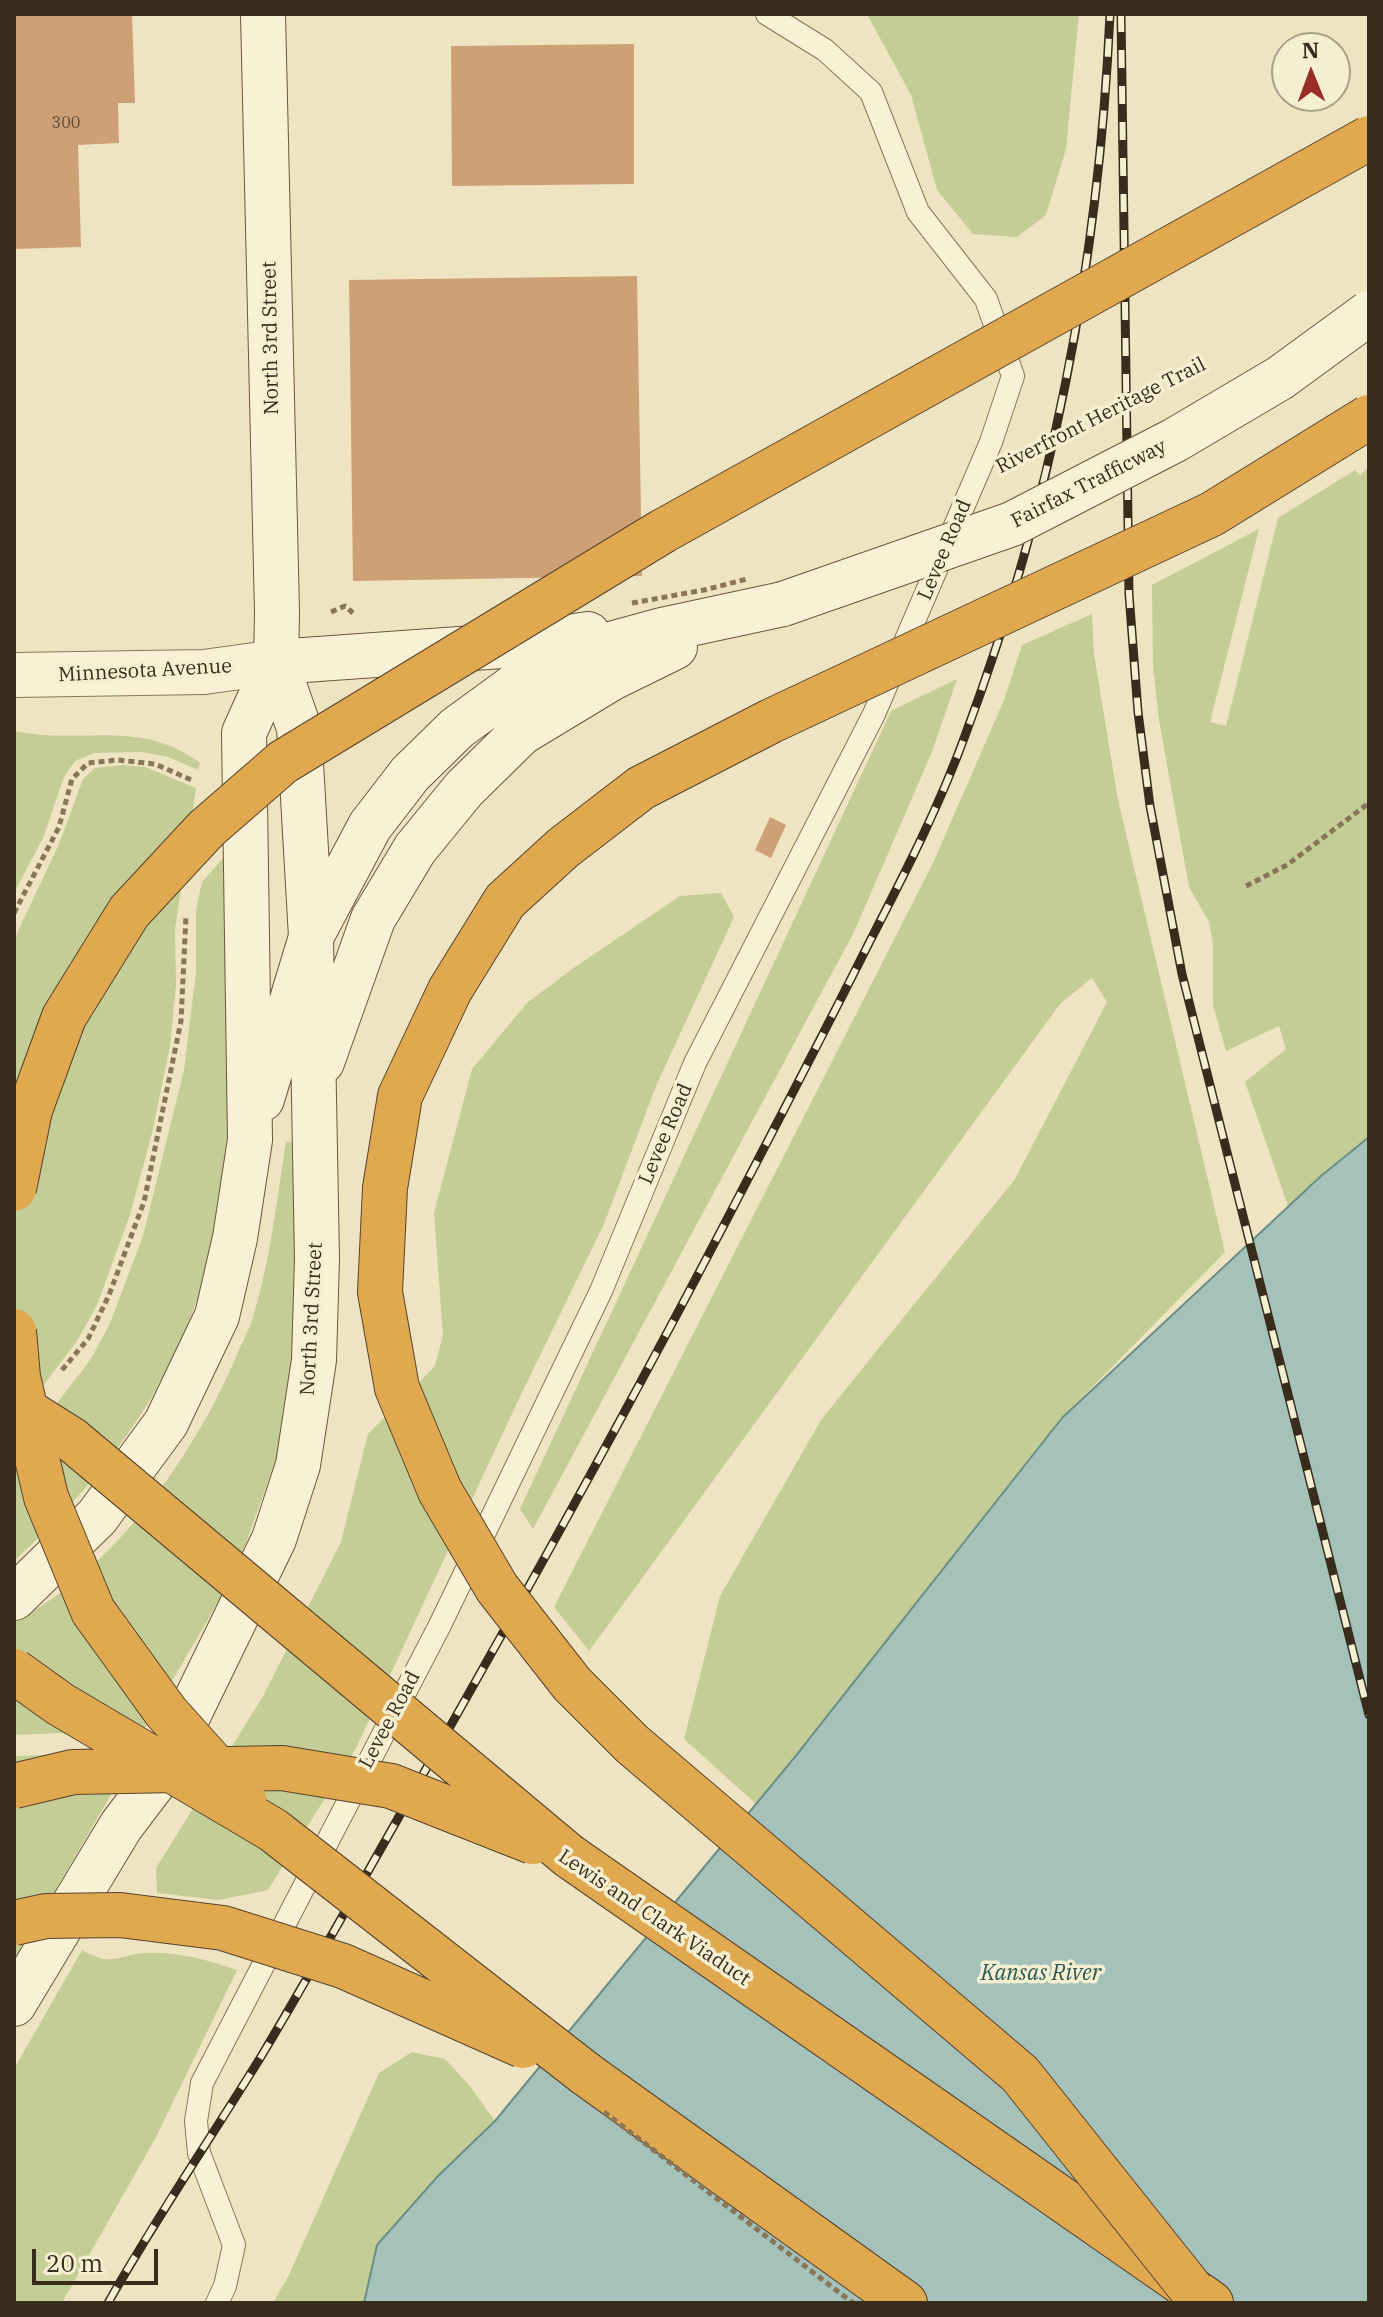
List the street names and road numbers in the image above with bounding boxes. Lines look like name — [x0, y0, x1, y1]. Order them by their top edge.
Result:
street label: North 3rd Street — [258, 261, 284, 415]
street label: Riverfront Heritage Trail — [992, 353, 1210, 479]
street label: Fairfax Trafficway — [1007, 435, 1171, 533]
street label: Levee Road — [913, 496, 977, 604]
street label: Minnesota Avenue — [58, 654, 232, 688]
street label: Levee Road — [634, 1080, 698, 1188]
street label: North 3rd Street — [296, 1242, 328, 1396]
street label: Levee Road — [354, 1667, 426, 1773]
street label: Lewis and Clark Viaduct — [553, 1845, 755, 1991]

